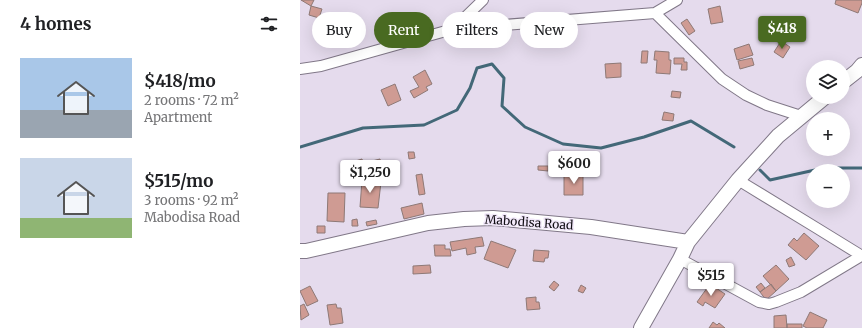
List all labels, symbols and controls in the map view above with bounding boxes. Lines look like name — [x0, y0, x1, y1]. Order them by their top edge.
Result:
chip: Buy — [312, 12, 366, 48]
chip: Rent — [374, 12, 434, 48]
chip: Filters — [442, 12, 512, 48]
chip: New — [520, 12, 578, 48]
text: 4 homes — [20, 13, 91, 35]
icon: filters — [258, 13, 280, 35]
pin: $418 — [758, 16, 806, 50]
text: $418 — [767, 20, 797, 37]
map controls — [806, 60, 850, 208]
button: layers — [806, 60, 850, 104]
text: $418/mo — [144, 70, 216, 92]
icon: home — [52, 74, 100, 122]
text: 2 rooms · 72 m² — [144, 92, 239, 109]
text: Apartment — [144, 109, 212, 126]
button: + — [806, 112, 850, 156]
pin: $600 — [550, 151, 598, 185]
text: $600 — [557, 155, 591, 172]
pin: $1,250 — [337, 160, 403, 194]
text: $1,250 — [349, 164, 391, 181]
button: − — [806, 164, 850, 208]
text: $515/mo — [144, 170, 213, 192]
icon: home — [52, 174, 100, 222]
text: 3 rooms · 92 m² — [144, 192, 239, 209]
text: Mabodisa Road — [144, 209, 240, 226]
street label: Mabodisa Road — [484, 211, 574, 233]
pin: $515 — [687, 263, 735, 297]
text: $515 — [697, 267, 725, 284]

